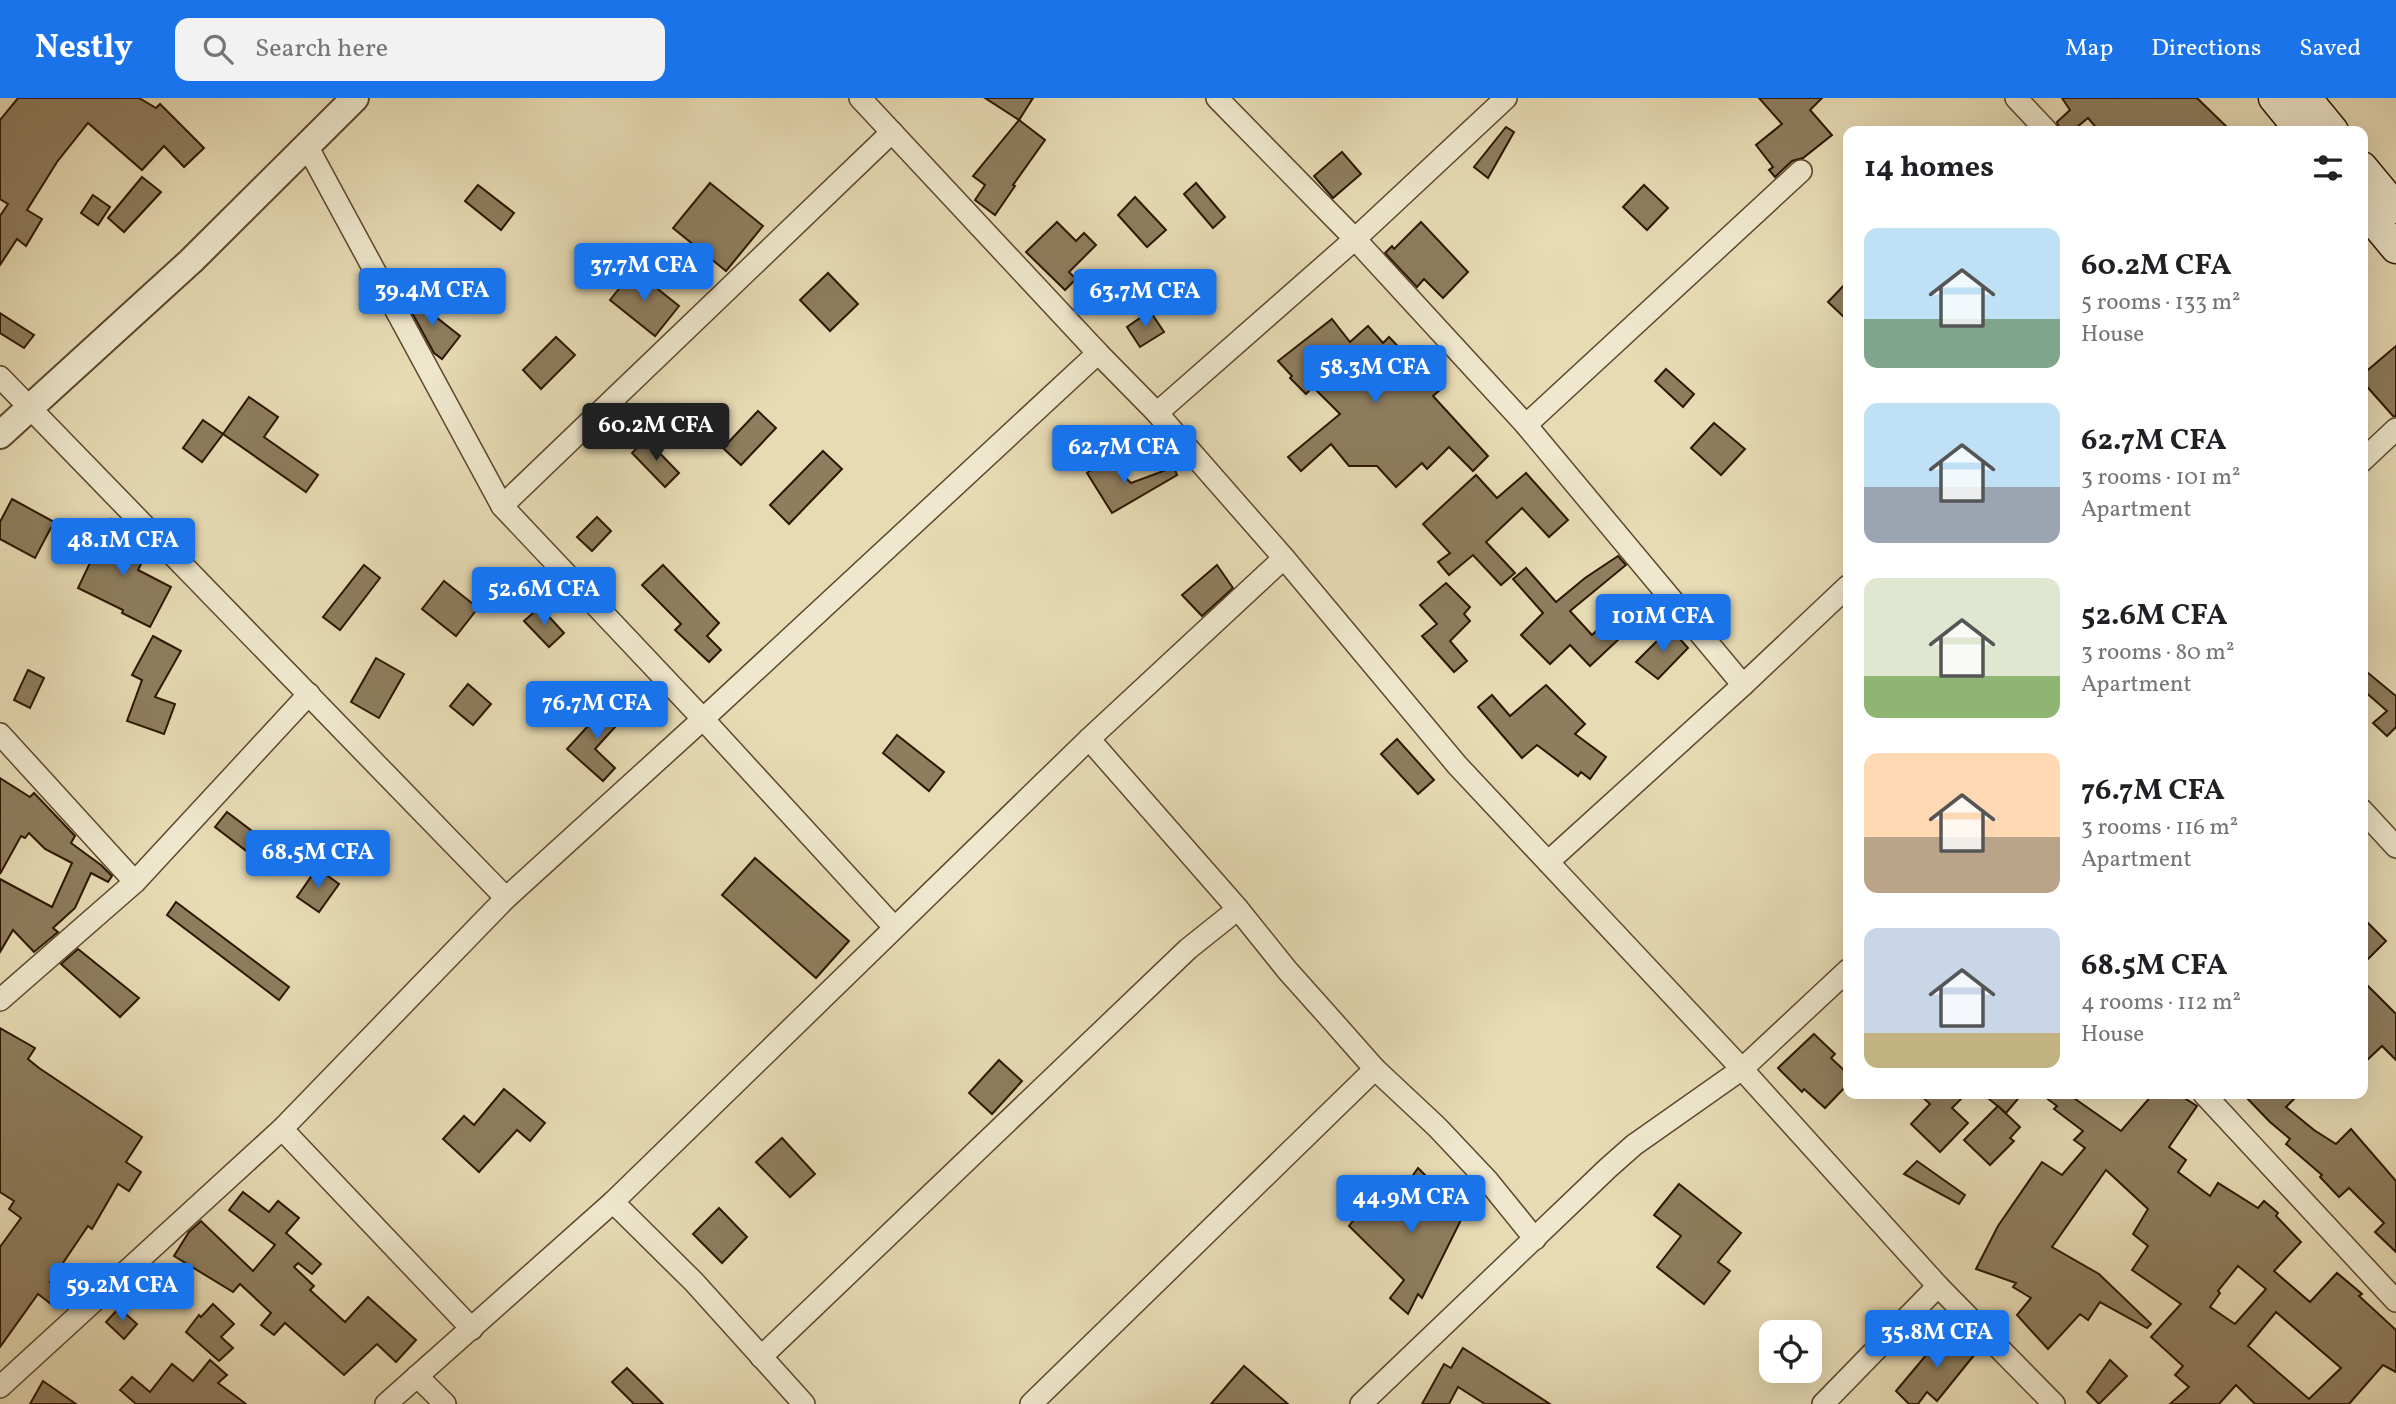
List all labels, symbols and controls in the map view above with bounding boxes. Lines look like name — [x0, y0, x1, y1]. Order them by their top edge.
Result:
search box — [175, 18, 665, 81]
text: Nestly — [35, 26, 133, 72]
icon: search — [199, 30, 237, 68]
text: Search here — [255, 31, 388, 67]
text: Map — [2065, 32, 2113, 66]
text: Directions — [2151, 32, 2261, 66]
text: Saved — [2299, 32, 2361, 66]
text: 14 homes — [1864, 147, 1994, 189]
icon: filters — [2309, 149, 2347, 187]
pin: 37.7M CFA — [564, 244, 724, 303]
text: 60.2M CFA — [2081, 245, 2232, 287]
text: 37.7M CFA — [590, 250, 698, 282]
icon: home — [1920, 256, 2004, 340]
pin: 39.4M CFA — [352, 268, 512, 328]
pin: 63.7M CFA — [1065, 270, 1225, 329]
text: 39.4M CFA — [375, 275, 489, 307]
text: 63.7M CFA — [1089, 276, 1201, 308]
text: 5 rooms · 133 m² — [2081, 287, 2241, 319]
text: House — [2081, 319, 2144, 351]
pin: 58.3M CFA — [1295, 345, 1455, 405]
text: 58.3M CFA — [1319, 352, 1431, 384]
pin: 60.2M CFA — [576, 404, 736, 463]
text: 60.2M CFA — [598, 410, 714, 442]
text: 62.7M CFA — [2081, 420, 2227, 462]
pin: 62.7M CFA — [1044, 426, 1204, 485]
icon: home — [1920, 431, 2004, 515]
text: 62.7M CFA — [1068, 432, 1180, 464]
text: 3 rooms · 101 m² — [2081, 462, 2241, 494]
text: Apartment — [2081, 494, 2192, 526]
pin: 48.1M CFA — [43, 518, 203, 578]
text: 48.1M CFA — [67, 525, 179, 557]
pin: 52.6M CFA — [464, 568, 624, 627]
text: 52.6M CFA — [488, 574, 600, 606]
pin: 101M CFA — [1591, 594, 1735, 654]
text: 52.6M CFA — [2081, 595, 2228, 637]
text: 101M CFA — [1612, 601, 1714, 633]
icon: home — [1920, 606, 2004, 690]
text: 3 rooms · 80 m² — [2081, 637, 2234, 669]
text: Apartment — [2081, 669, 2192, 701]
pin: 76.7M CFA — [517, 682, 677, 741]
text: 76.7M CFA — [542, 688, 652, 720]
text: 76.7M CFA — [2081, 770, 2225, 812]
icon: home — [1920, 781, 2004, 865]
text: 3 rooms · 116 m² — [2081, 812, 2238, 844]
pin: 68.5M CFA — [238, 830, 398, 890]
text: 68.5M CFA — [262, 837, 374, 869]
text: Apartment — [2081, 844, 2192, 876]
text: 68.5M CFA — [2081, 945, 2228, 987]
icon: home — [1920, 956, 2004, 1040]
text: 4 rooms · 112 m² — [2081, 987, 2241, 1019]
text: House — [2081, 1019, 2144, 1051]
pin: 44.9M CFA — [1331, 1176, 1491, 1235]
text: 44.9M CFA — [1352, 1182, 1470, 1214]
pin: 59.2M CFA — [42, 1264, 202, 1323]
text: 59.2M CFA — [66, 1270, 178, 1302]
pin: 35.8M CFA — [1857, 1310, 2017, 1370]
text: 35.8M CFA — [1881, 1317, 1993, 1349]
map controls — [1759, 1320, 1822, 1383]
button: locate — [1759, 1320, 1822, 1383]

